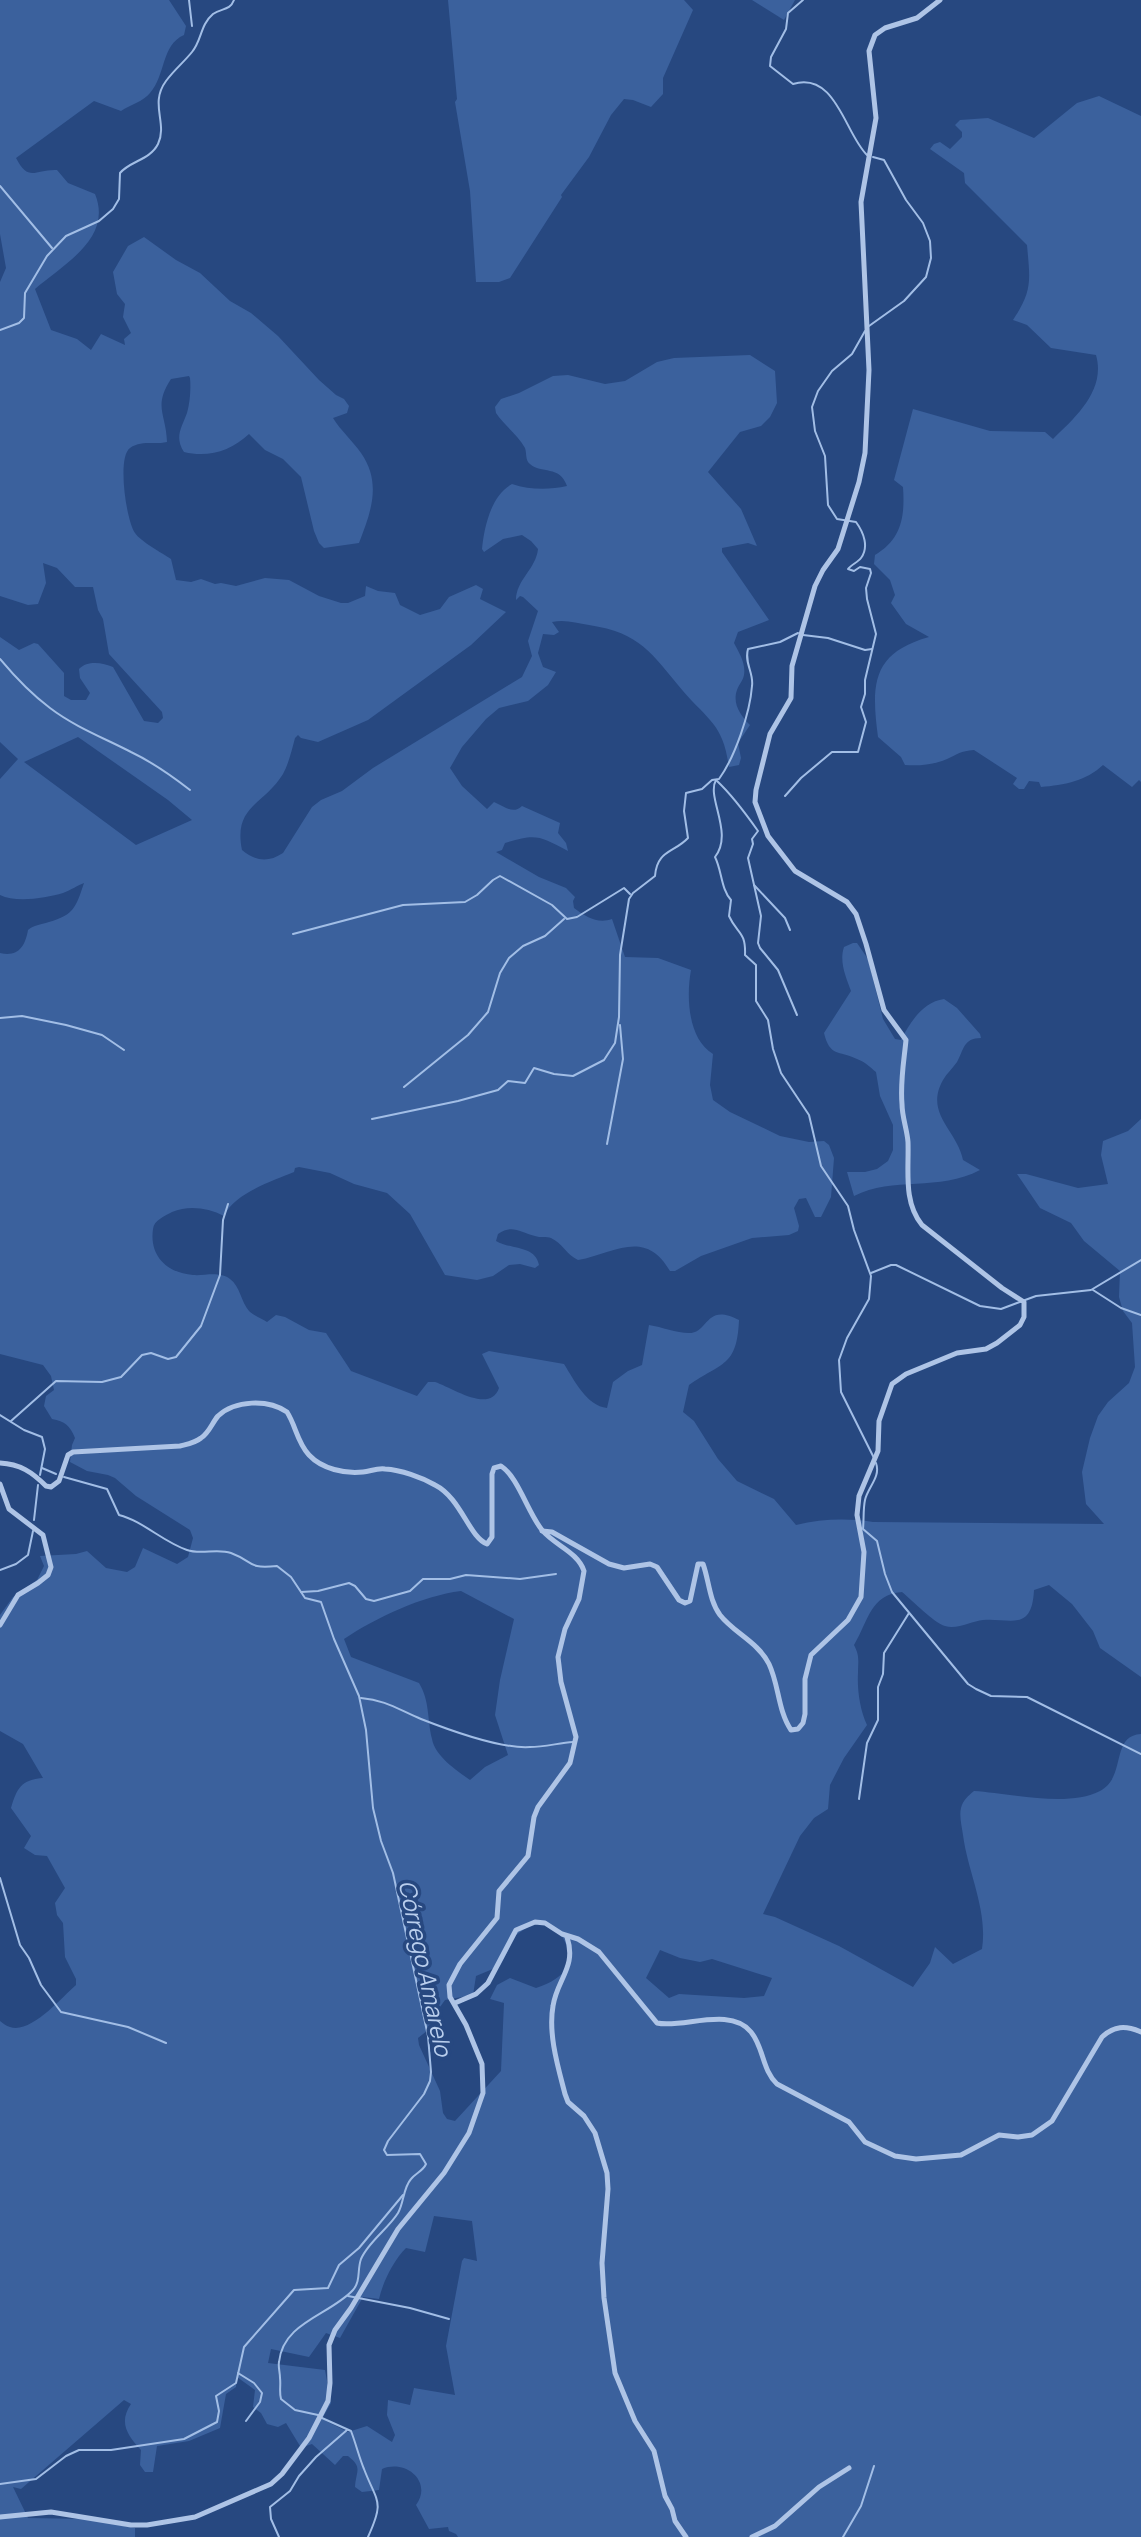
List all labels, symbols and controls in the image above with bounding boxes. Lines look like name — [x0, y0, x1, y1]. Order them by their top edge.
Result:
water label: Córrego Amarelo — [392, 1877, 461, 2060]

